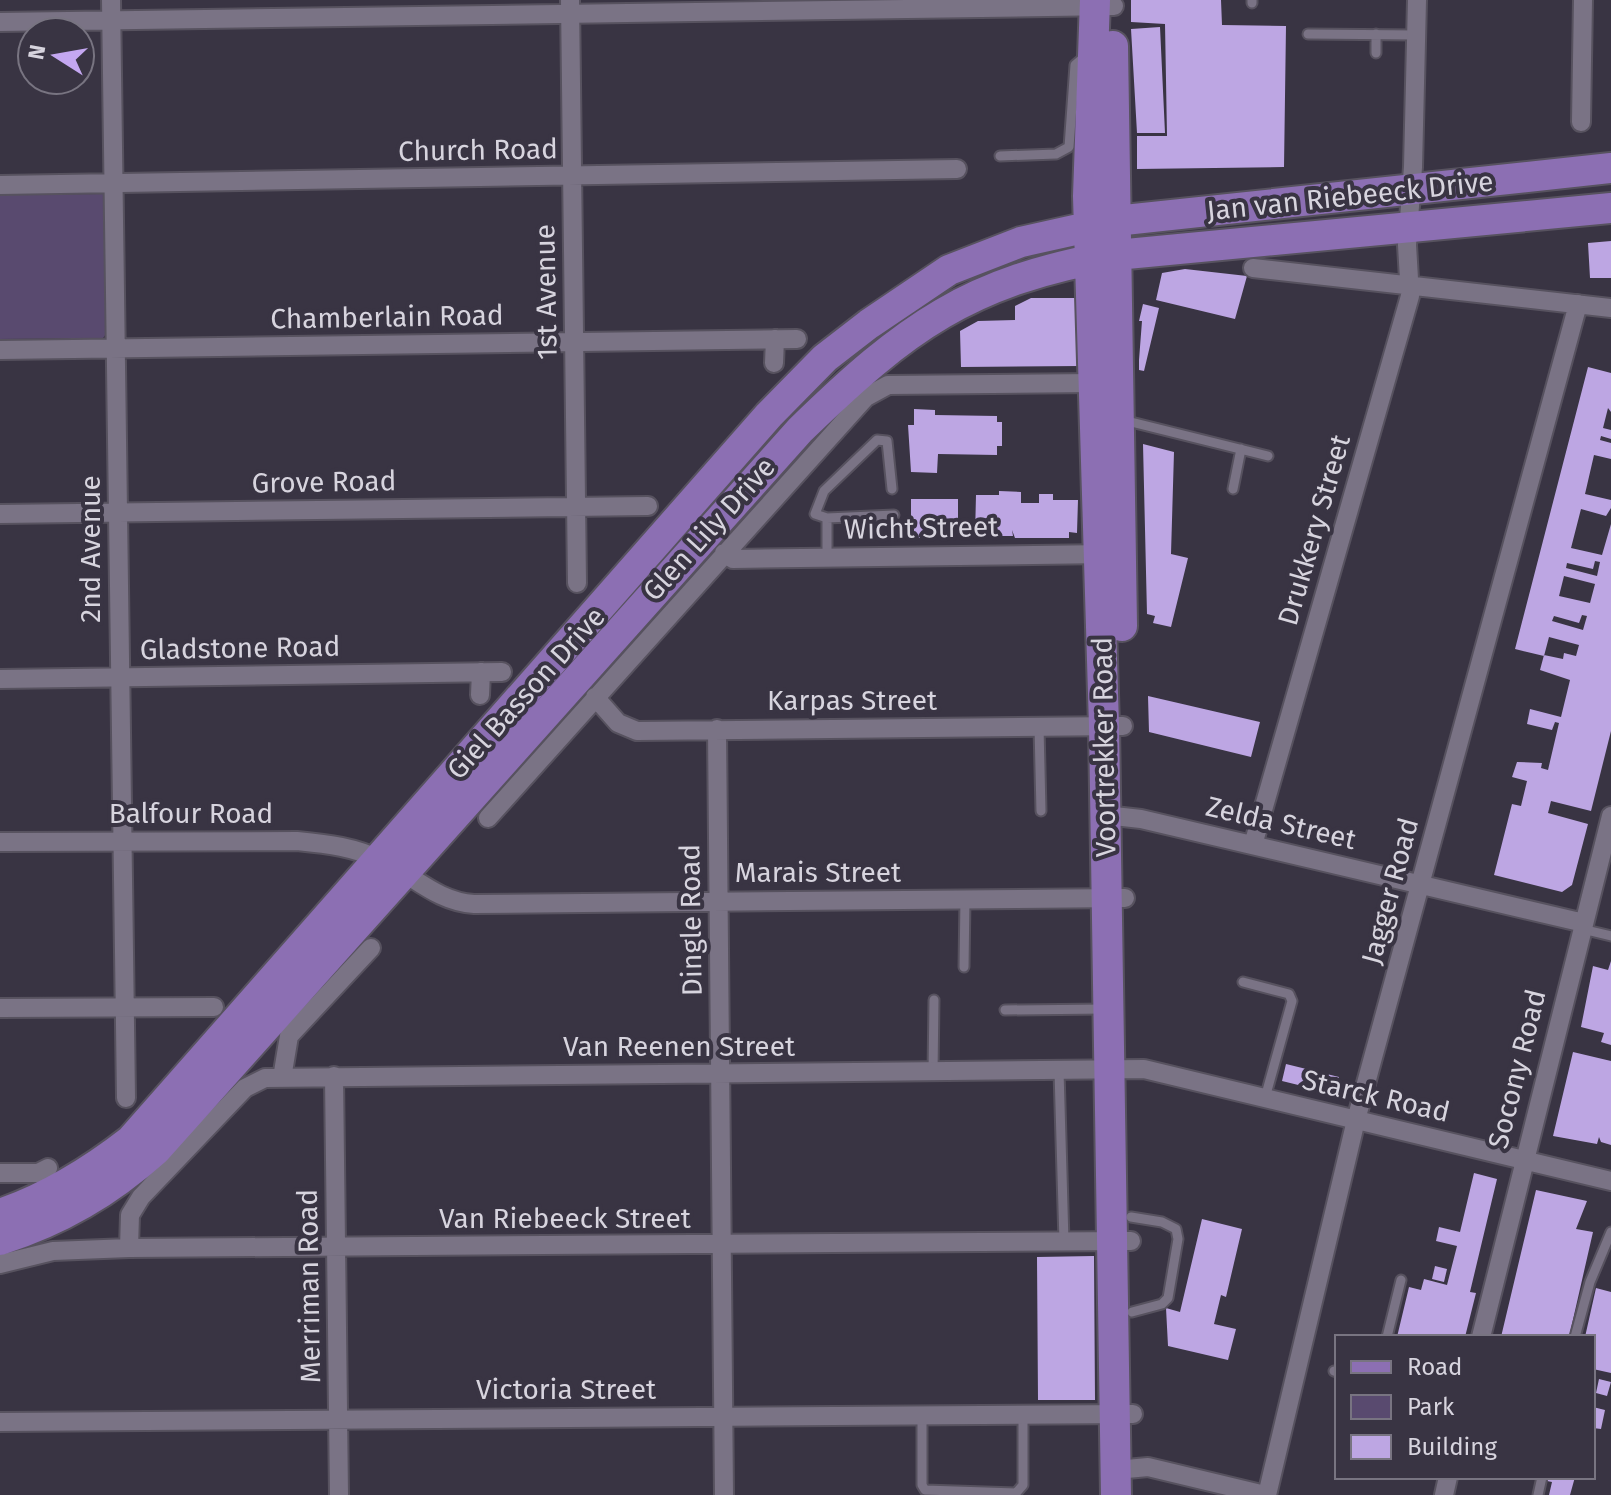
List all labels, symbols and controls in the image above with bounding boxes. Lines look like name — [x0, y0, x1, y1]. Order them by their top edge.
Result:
north arrow — [16, 16, 96, 96]
text: N — [22, 43, 52, 62]
street label: Church Road — [398, 132, 558, 168]
street label: Jan van Riebeeck Drive — [1205, 165, 1495, 227]
street label: 1st Avenue — [528, 224, 564, 360]
street label: Chamberlain Road — [270, 298, 504, 336]
street label: Drukkery Street — [1271, 430, 1357, 629]
street label: Glen Lily Drive — [636, 451, 782, 607]
street label: Grove Road — [251, 464, 397, 500]
street label: 2nd Avenue — [74, 475, 107, 623]
street label: Wicht Street — [844, 510, 999, 546]
street label: Giel Basson Drive — [440, 600, 612, 786]
street label: Gladstone Road — [139, 630, 341, 666]
street label: Voortrekker Road — [1086, 637, 1122, 857]
street label: Karpas Street — [767, 684, 938, 717]
street label: Zelda Street — [1203, 790, 1360, 856]
street label: Balfour Road — [109, 797, 273, 830]
street label: Jagger Road — [1355, 814, 1425, 968]
street label: Dingle Road — [673, 844, 709, 996]
street label: Marais Street — [735, 856, 902, 889]
street label: Socony Road — [1481, 986, 1553, 1152]
street label: Van Reenen Street — [563, 1030, 796, 1063]
street label: Starck Road — [1299, 1063, 1453, 1129]
street label: Merriman Road — [291, 1189, 327, 1383]
street label: Van Riebeeck Street — [439, 1202, 692, 1235]
legend — [1335, 1335, 1595, 1479]
text: Road — [1407, 1353, 1462, 1381]
street label: Victoria Street — [476, 1373, 657, 1406]
text: Park — [1407, 1393, 1455, 1421]
text: Building — [1407, 1433, 1497, 1461]

